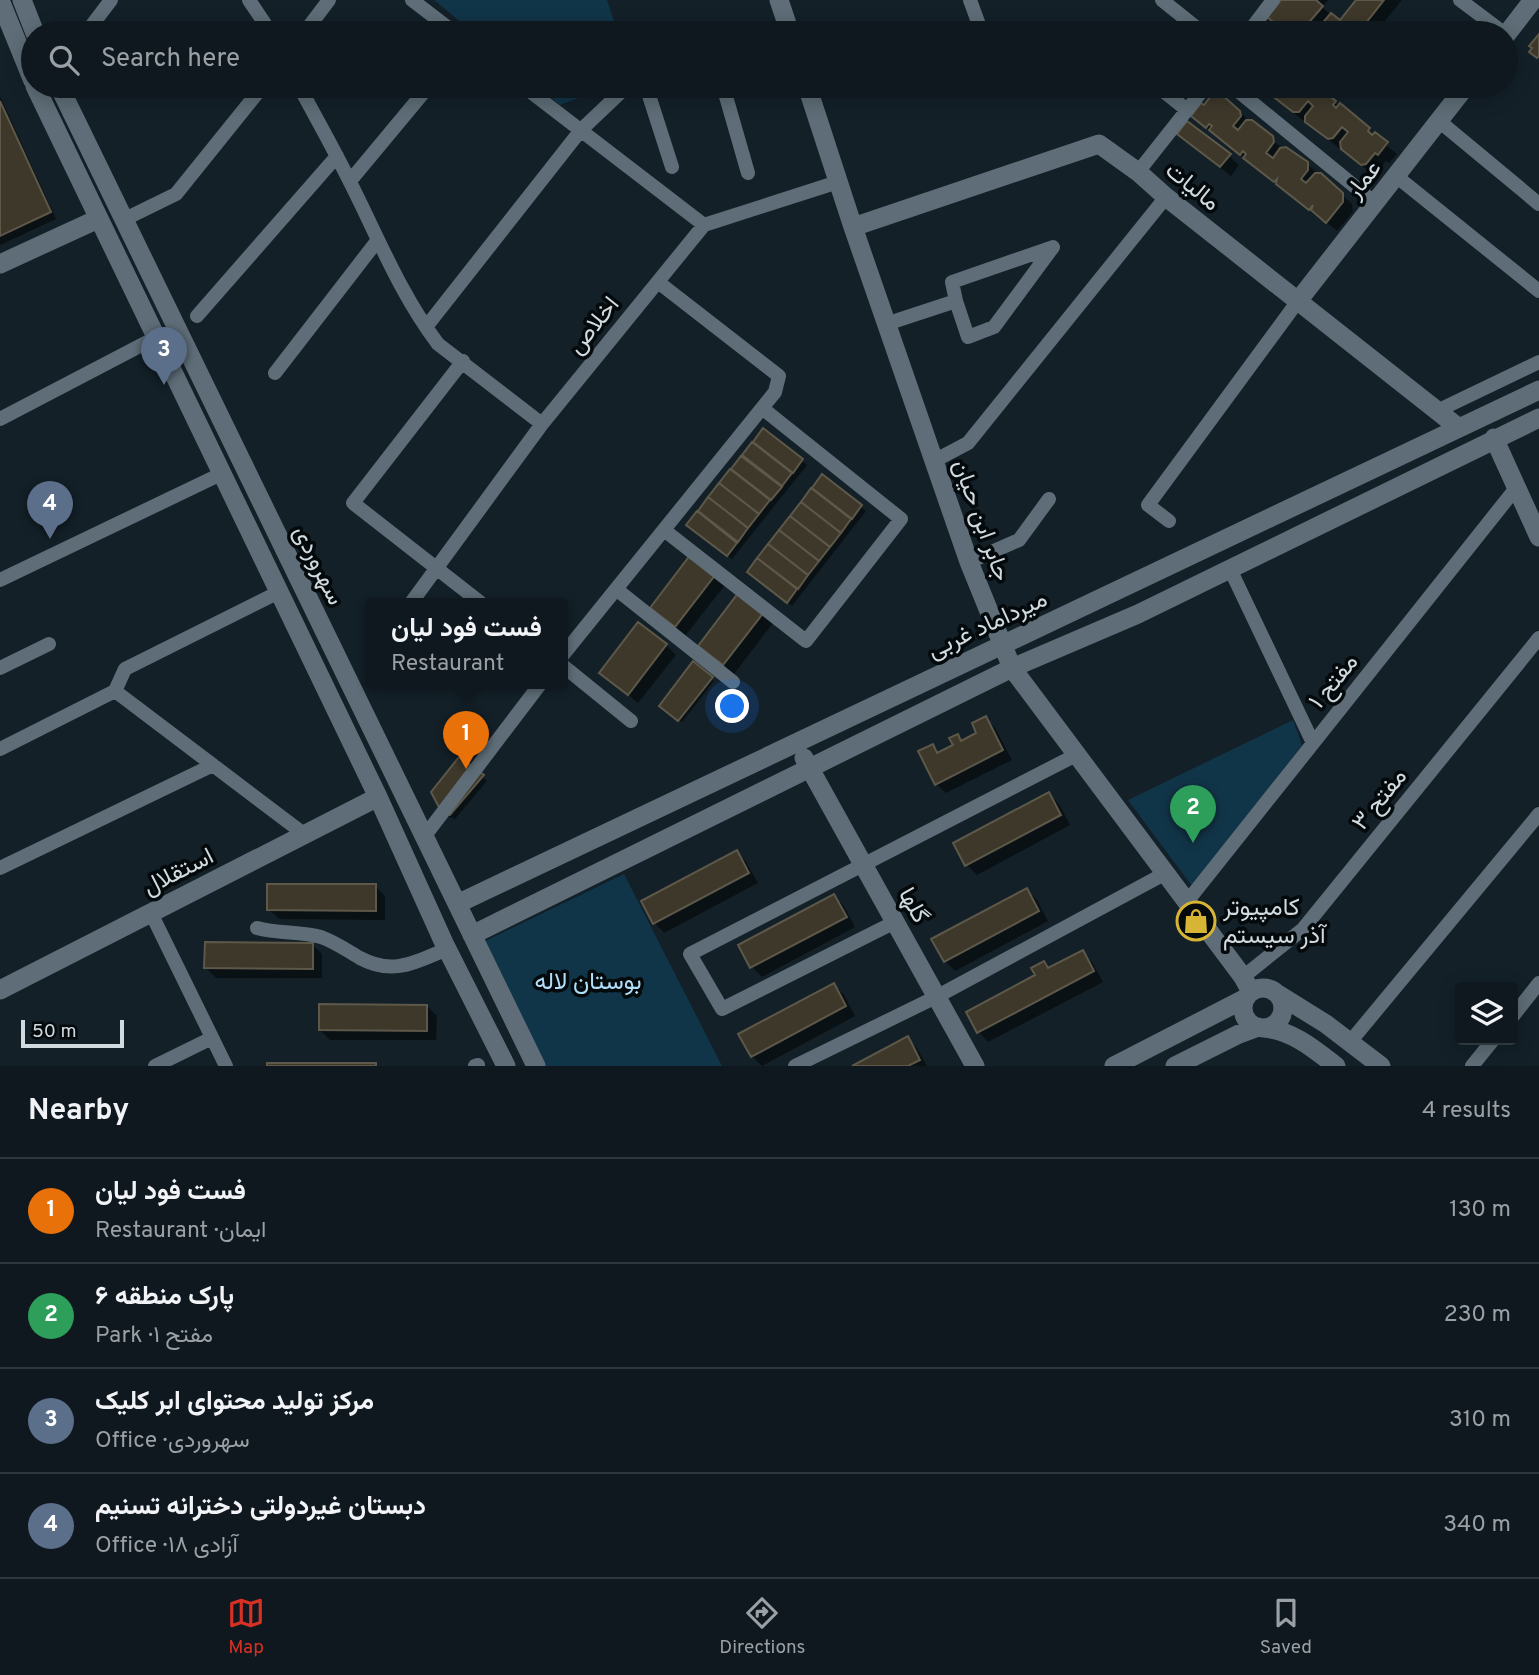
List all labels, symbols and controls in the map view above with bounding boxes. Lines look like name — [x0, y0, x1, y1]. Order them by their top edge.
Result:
search box — [21, 21, 1518, 98]
icon: search — [45, 41, 83, 79]
text: Search here — [101, 43, 240, 76]
street label: عمار — [1340, 155, 1389, 206]
street label: مالیات — [1158, 156, 1225, 219]
street label: اخلاص — [562, 291, 627, 361]
pin: 3 — [141, 327, 187, 385]
street label: جابر ابن حیان — [944, 456, 1016, 586]
pin: 4 — [27, 481, 73, 539]
street label: سهروردی — [285, 521, 349, 611]
street label: میرداماد غربی — [923, 585, 1053, 667]
popup — [365, 598, 568, 689]
text: فست فود لیان — [391, 613, 542, 646]
street label: مفتح ۱ — [1303, 649, 1366, 716]
text: Restaurant — [391, 650, 504, 679]
your location — [715, 689, 749, 723]
pin: 1 — [443, 711, 489, 769]
street label: مفتح ۳ — [1346, 763, 1415, 837]
pin: 2 — [1170, 785, 1216, 843]
street label: استقلال — [138, 842, 219, 903]
street label: گلها — [890, 883, 934, 929]
place label: کامپیوتر آذر سیستم — [1222, 894, 1328, 952]
shop icon: کامپیوتر آذر سیستم — [1175, 900, 1217, 942]
park label: بوستان لاله — [534, 968, 642, 998]
map controls — [1455, 982, 1518, 1045]
button: layers — [1455, 982, 1518, 1045]
scale bar — [21, 1017, 124, 1049]
text: 50 m — [32, 1020, 77, 1044]
text: Nearby — [28, 1093, 129, 1130]
text: 4 results — [1422, 1097, 1511, 1126]
text: فست فود لیان — [95, 1176, 246, 1209]
text: 1 — [46, 1196, 56, 1225]
text: 130 m — [1449, 1196, 1511, 1225]
text: Restaurant · ایمان — [95, 1217, 266, 1246]
text: پارک منطقه ۶ — [95, 1281, 234, 1314]
text: 2 — [44, 1301, 58, 1330]
text: 230 m — [1444, 1301, 1511, 1330]
text: Park · مفتح ۱ — [95, 1322, 213, 1351]
text: مرکز تولید محتوای ابر کلیک — [95, 1386, 374, 1419]
text: 3 — [44, 1406, 58, 1435]
text: 310 m — [1449, 1406, 1511, 1435]
text: Office · سهروردی — [95, 1427, 250, 1456]
text: دبستان غیردولتی دخترانه تسنیم — [95, 1491, 426, 1524]
text: 4 — [44, 1511, 58, 1540]
text: 340 m — [1443, 1511, 1511, 1540]
text: Office · آزادی ۱۸ — [95, 1532, 238, 1561]
tab: Map — [227, 1594, 265, 1660]
tab: Directions — [719, 1594, 806, 1660]
tab: Saved — [1260, 1594, 1312, 1660]

